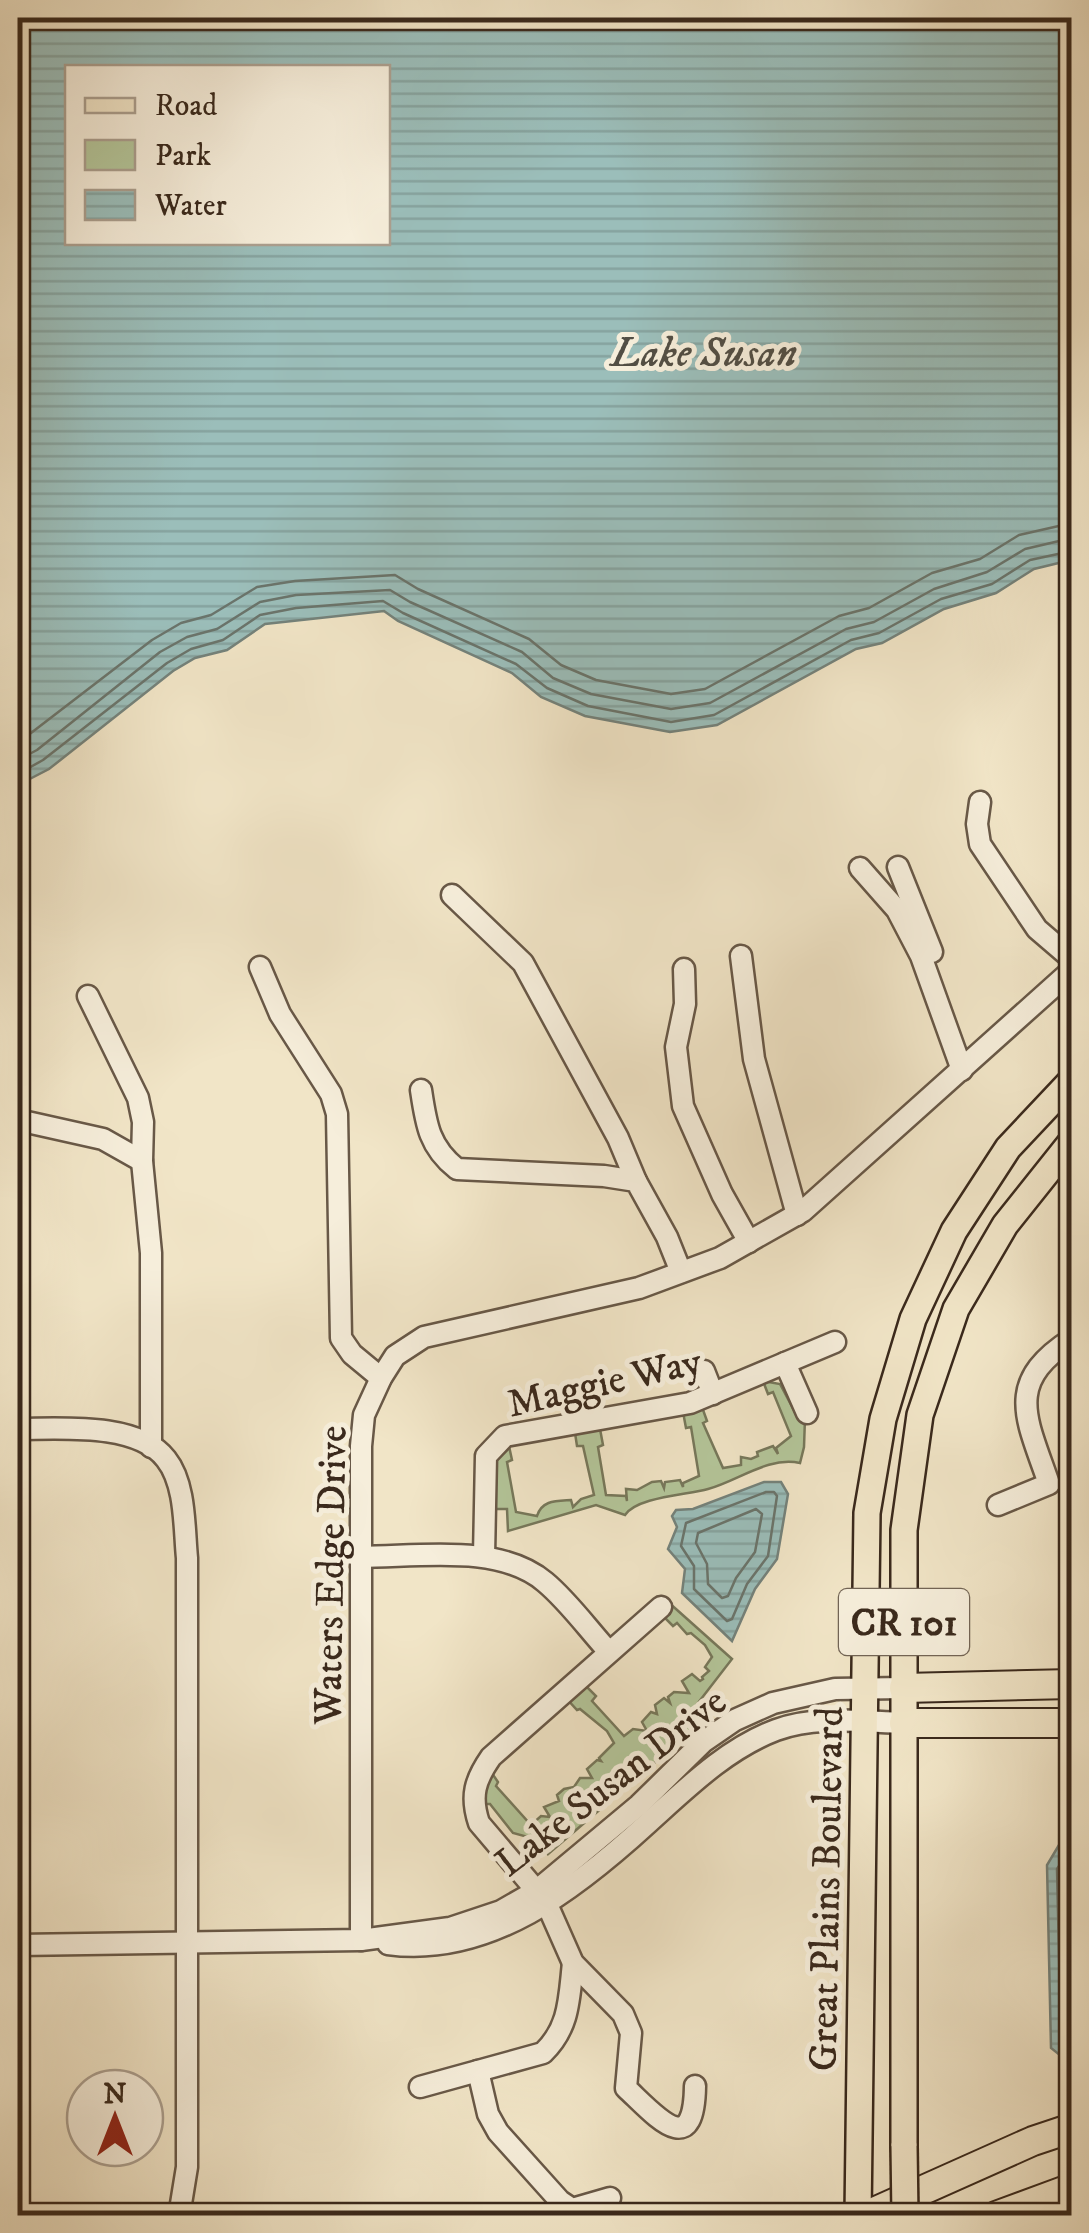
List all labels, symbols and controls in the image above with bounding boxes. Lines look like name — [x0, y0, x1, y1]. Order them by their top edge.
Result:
legend — [65, 65, 390, 245]
text: Road — [155, 88, 217, 125]
text: Park — [155, 138, 211, 175]
text: Water — [154, 188, 227, 225]
water label: Lake Susan — [609, 328, 797, 380]
street label: Maggie Way — [503, 1337, 708, 1431]
street label: Waters Edge Drive — [304, 1425, 360, 1726]
road number: CR 101 — [839, 1589, 969, 1655]
street label: Lake Susan Drive — [486, 1678, 737, 1889]
street label: Great Plains Boulevard — [800, 1706, 856, 2072]
north arrow — [65, 2068, 165, 2168]
text: N — [104, 2077, 127, 2112]

